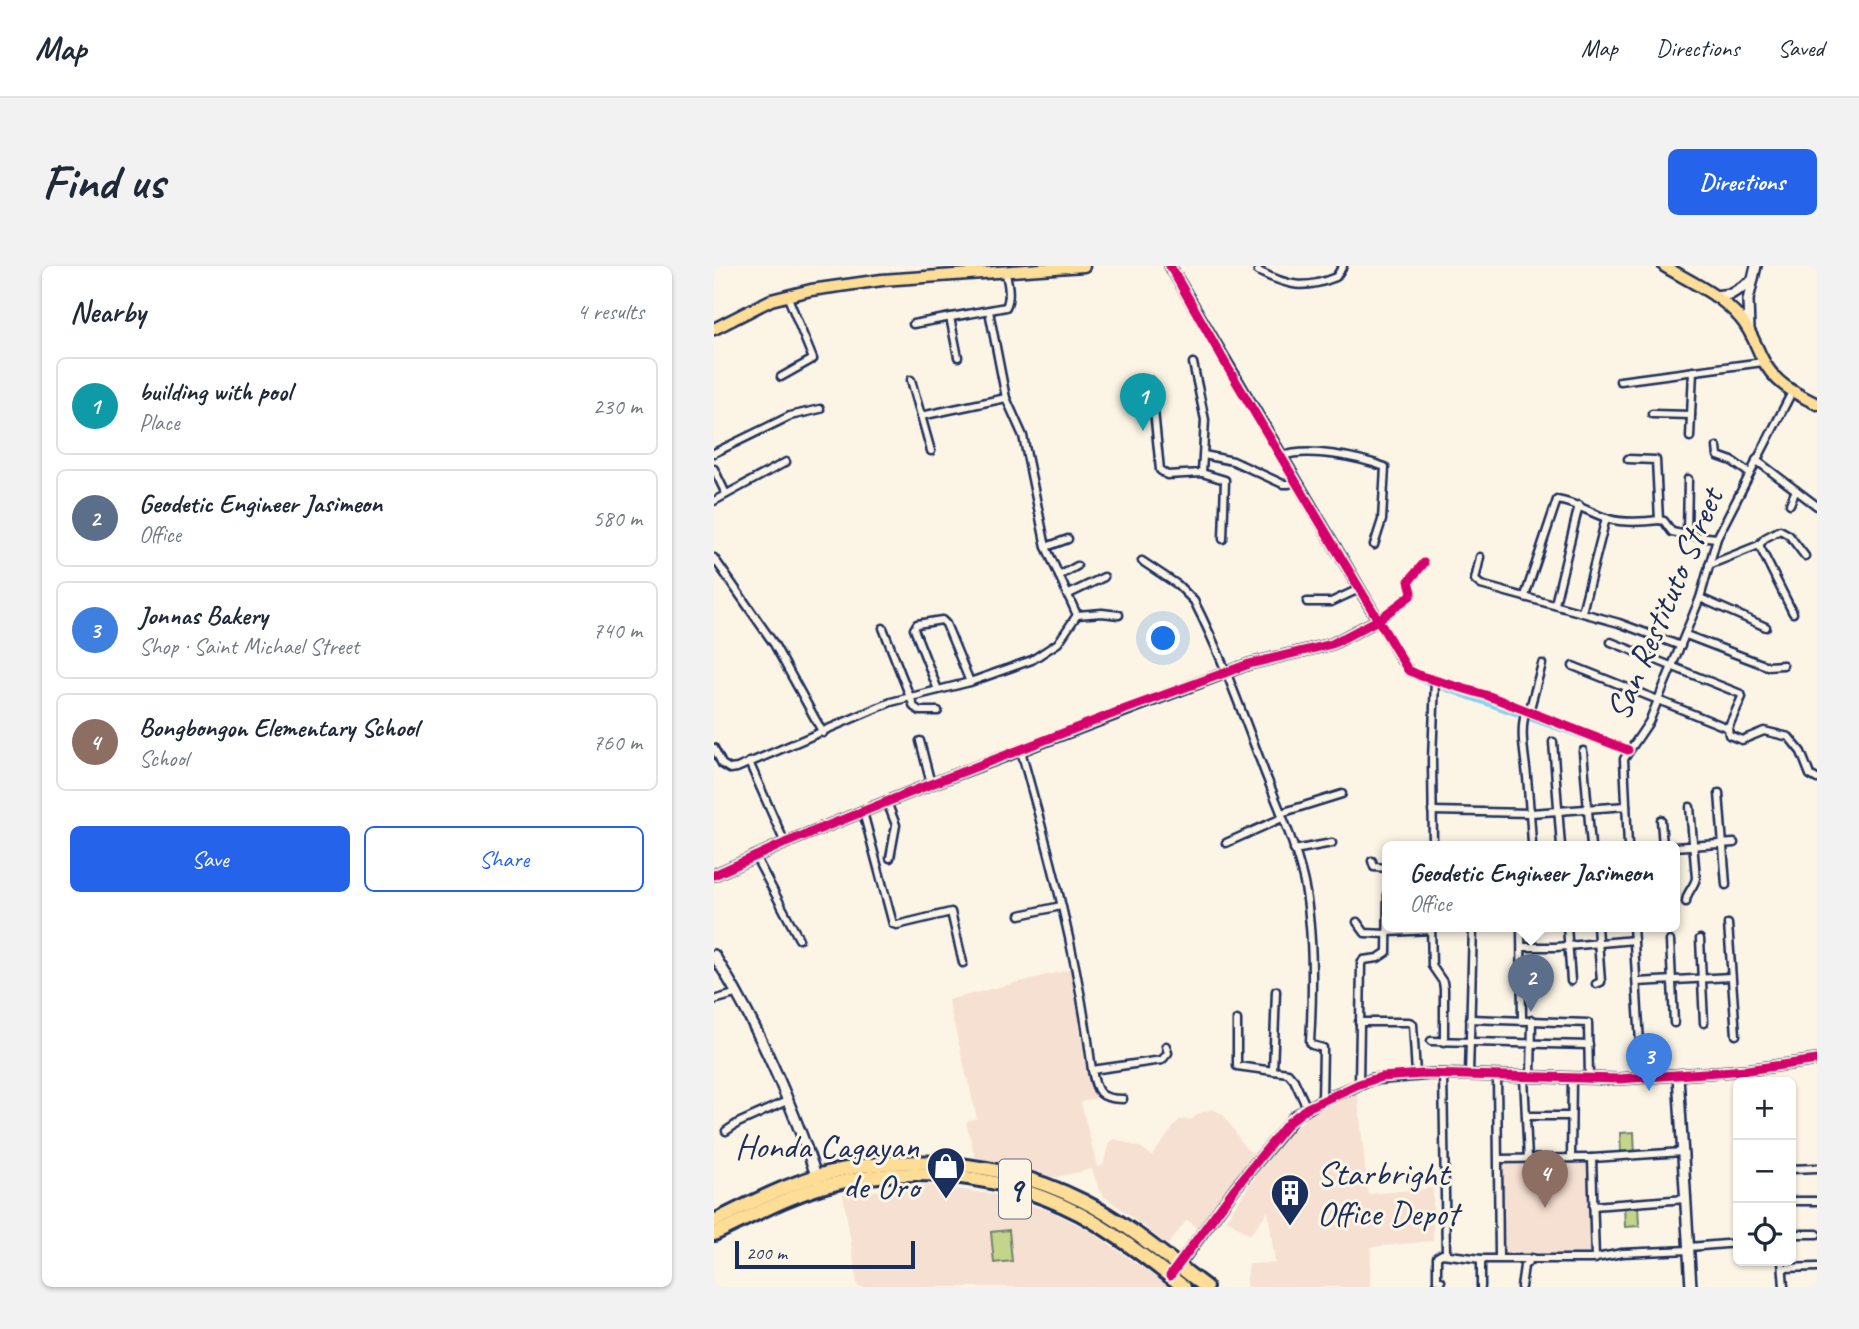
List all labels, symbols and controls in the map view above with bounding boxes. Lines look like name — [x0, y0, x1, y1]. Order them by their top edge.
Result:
text: Map — [35, 27, 86, 69]
text: Map — [1581, 33, 1618, 63]
text: Directions — [1656, 33, 1739, 63]
text: Saved — [1777, 33, 1824, 63]
button: Directions — [1668, 149, 1817, 215]
text: Find us — [42, 151, 164, 213]
text: Nearby — [70, 293, 146, 331]
text: 4 results — [577, 297, 644, 326]
pin: 1 — [1120, 373, 1166, 431]
text: building with pool — [139, 375, 292, 408]
text: 1 — [90, 392, 100, 421]
text: 230 m — [593, 392, 642, 421]
text: Place — [139, 408, 179, 437]
street label: San Restituto Street — [1595, 478, 1735, 727]
text: Geodetic Engineer Jasimeon — [139, 487, 382, 520]
text: 2 — [90, 504, 100, 533]
text: 580 m — [593, 504, 642, 533]
text: Office — [139, 520, 181, 549]
text: Jonnas Bakery — [139, 599, 268, 632]
text: 3 — [90, 616, 100, 645]
text: 740 m — [593, 616, 642, 645]
your location — [1146, 621, 1180, 655]
text: Shop · Saint Michael Street — [139, 632, 359, 661]
text: Bongbongon Elementary School — [139, 711, 418, 744]
text: 4 — [90, 728, 100, 757]
text: 760 m — [593, 728, 642, 757]
text: School — [139, 744, 188, 773]
button: Save — [70, 826, 350, 892]
button: Share — [364, 826, 644, 892]
popup — [1382, 841, 1680, 932]
text: Geodetic Engineer Jasimeon — [1409, 856, 1653, 889]
text: Office — [1409, 889, 1451, 918]
pin: 2 — [1508, 954, 1554, 1012]
pin: 3 — [1626, 1033, 1672, 1091]
map controls — [1733, 1077, 1796, 1266]
button: + — [1733, 1077, 1796, 1140]
place label: Honda Cagayan de Oro — [735, 1124, 923, 1209]
button: − — [1733, 1140, 1796, 1203]
shop icon: Honda Cagayan de Oro — [925, 1145, 967, 1200]
pin: 4 — [1522, 1150, 1568, 1208]
place label: Starbright Office Depot — [1317, 1151, 1463, 1236]
road number: 9 — [999, 1160, 1031, 1219]
building icon: Starbright Office Depot — [1269, 1172, 1311, 1227]
button: locate — [1733, 1203, 1796, 1266]
scale bar — [735, 1238, 915, 1270]
text: 200 m — [746, 1241, 787, 1265]

